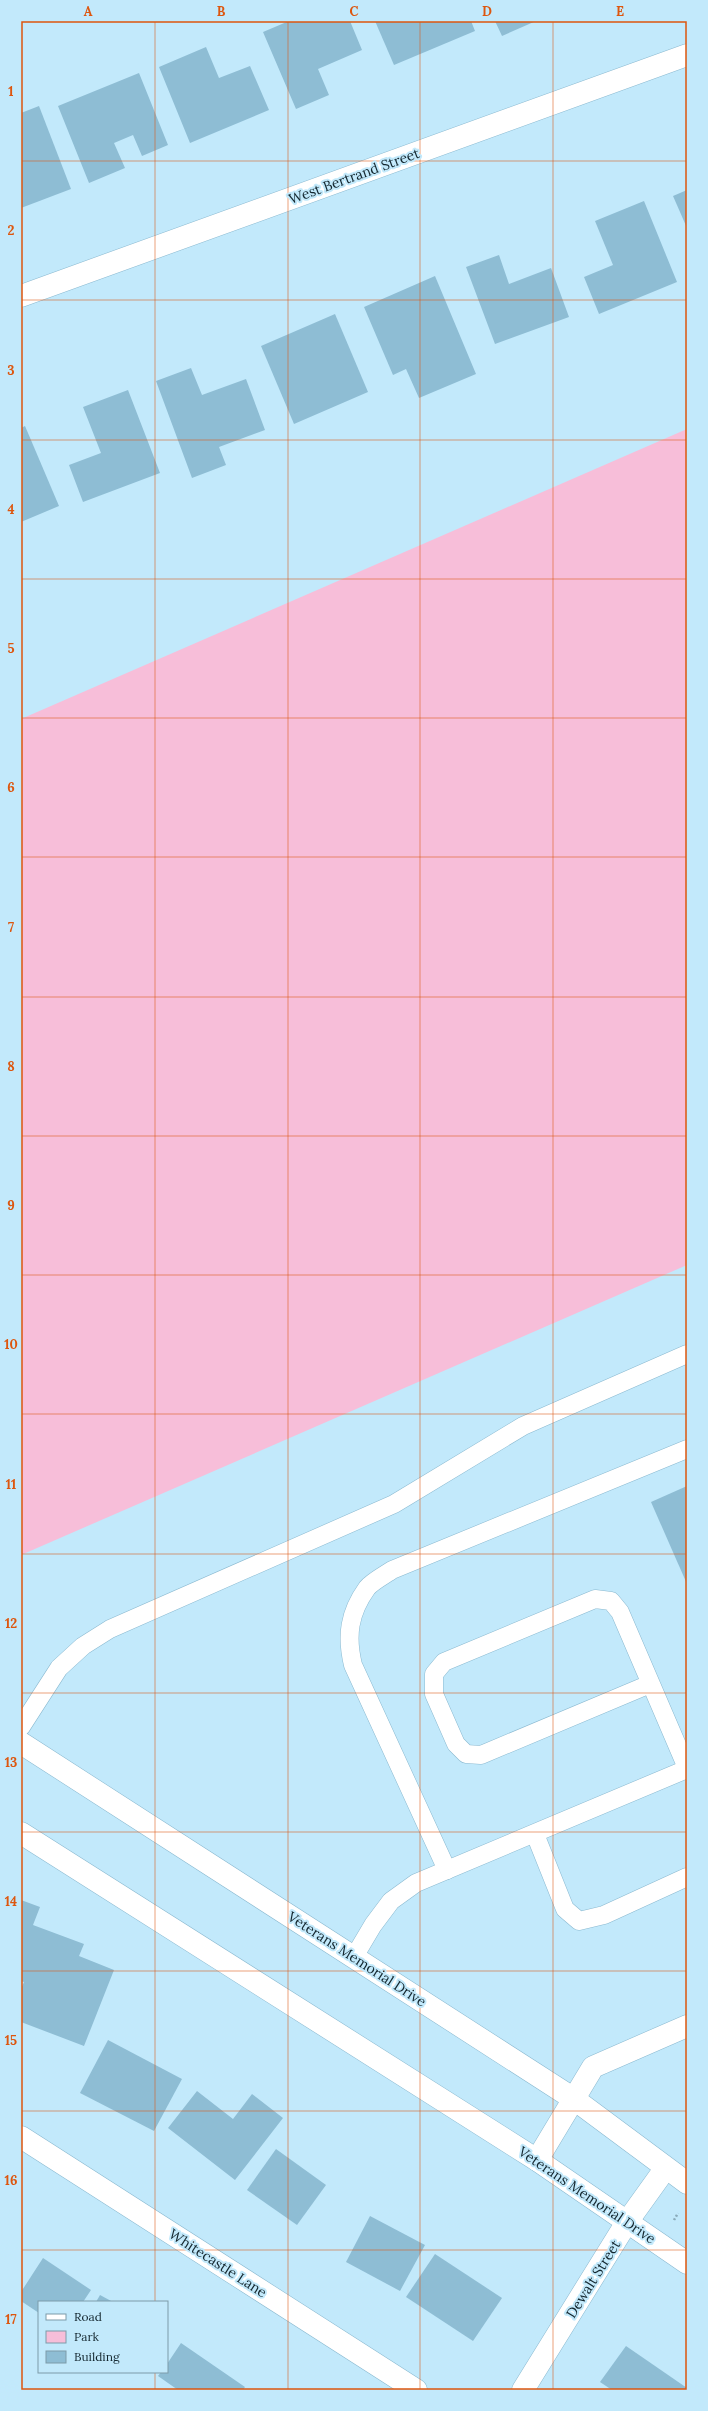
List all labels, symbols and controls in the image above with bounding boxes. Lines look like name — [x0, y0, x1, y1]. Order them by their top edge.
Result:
text: A — [84, 3, 93, 20]
text: B — [217, 3, 226, 20]
text: C — [350, 3, 359, 20]
text: D — [482, 3, 492, 20]
text: E — [616, 3, 624, 20]
text: 1 — [8, 83, 14, 100]
street label: West Bertrand Street — [286, 144, 422, 208]
text: 2 — [8, 222, 15, 239]
text: 3 — [7, 362, 15, 379]
text: 4 — [7, 501, 15, 518]
text: 5 — [7, 640, 15, 657]
text: 6 — [7, 779, 15, 796]
text: 7 — [8, 919, 14, 936]
text: 8 — [7, 1058, 15, 1075]
text: 9 — [7, 1197, 15, 1214]
text: 10 — [4, 1336, 18, 1353]
text: 11 — [6, 1476, 16, 1493]
text: 12 — [5, 1615, 17, 1632]
text: 13 — [5, 1754, 17, 1771]
text: 14 — [5, 1893, 17, 1910]
street label: Veterans Memorial Drive — [283, 1907, 430, 2011]
text: 15 — [5, 2032, 17, 2049]
street label: Veterans Memorial Drive — [514, 2142, 659, 2248]
text: 16 — [5, 2172, 17, 2189]
street label: Whitecastle Lane — [166, 2225, 271, 2302]
street label: Dewalt Street — [562, 2236, 624, 2321]
legend — [38, 2301, 168, 2373]
text: Road — [74, 2309, 102, 2324]
text: 17 — [5, 2311, 17, 2328]
text: Park — [74, 2329, 100, 2344]
text: Building — [74, 2349, 120, 2364]

